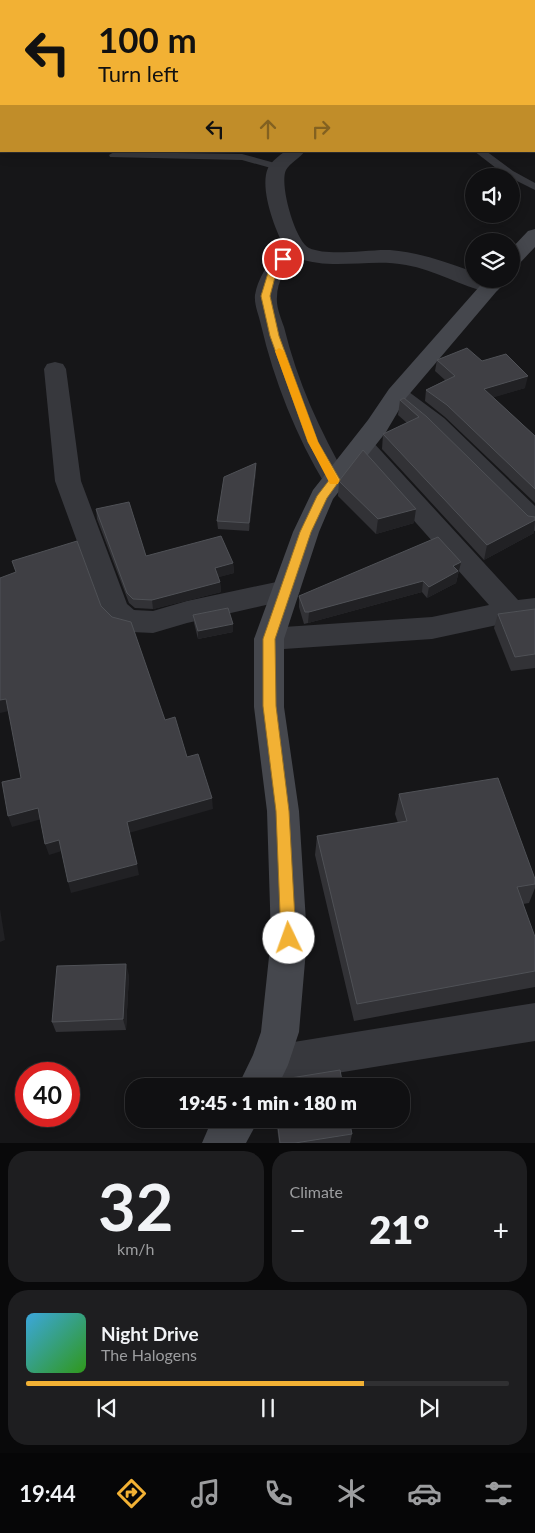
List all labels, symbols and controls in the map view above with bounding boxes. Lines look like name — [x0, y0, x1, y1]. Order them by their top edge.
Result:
text: 100 m — [98, 18, 197, 60]
icon: left — [15, 20, 80, 85]
text: Turn left — [98, 60, 179, 87]
icon: left — [201, 115, 229, 143]
icon: ahead — [254, 115, 282, 143]
icon: right — [307, 115, 335, 143]
map controls — [465, 168, 520, 288]
button: sound — [465, 168, 520, 223]
button: layers — [465, 233, 520, 288]
pin — [262, 238, 304, 280]
icon: arrive — [269, 245, 297, 273]
position arrow — [262, 911, 314, 963]
speed limit sign: 40 — [15, 1062, 80, 1127]
text: 19:45 · 1 min · 180 m — [178, 1091, 357, 1114]
text: 32 — [98, 1167, 173, 1245]
text: Climate — [290, 1182, 343, 1201]
text: 21° — [369, 1206, 429, 1252]
text: − — [290, 1213, 306, 1247]
text: + — [493, 1213, 509, 1247]
text: km/h — [117, 1239, 154, 1258]
text: Night Drive — [101, 1322, 199, 1345]
text: The Halogens — [101, 1345, 197, 1364]
icon: previous — [93, 1394, 121, 1422]
icon: pause — [254, 1394, 282, 1422]
icon: next — [415, 1394, 443, 1422]
icon: directions — [114, 1476, 149, 1511]
icon: music — [188, 1476, 223, 1511]
icon: phone — [261, 1476, 296, 1511]
icon: climate — [334, 1476, 369, 1511]
icon: car — [407, 1476, 442, 1511]
icon: filters — [481, 1476, 516, 1511]
text: 19:44 — [19, 1480, 76, 1507]

